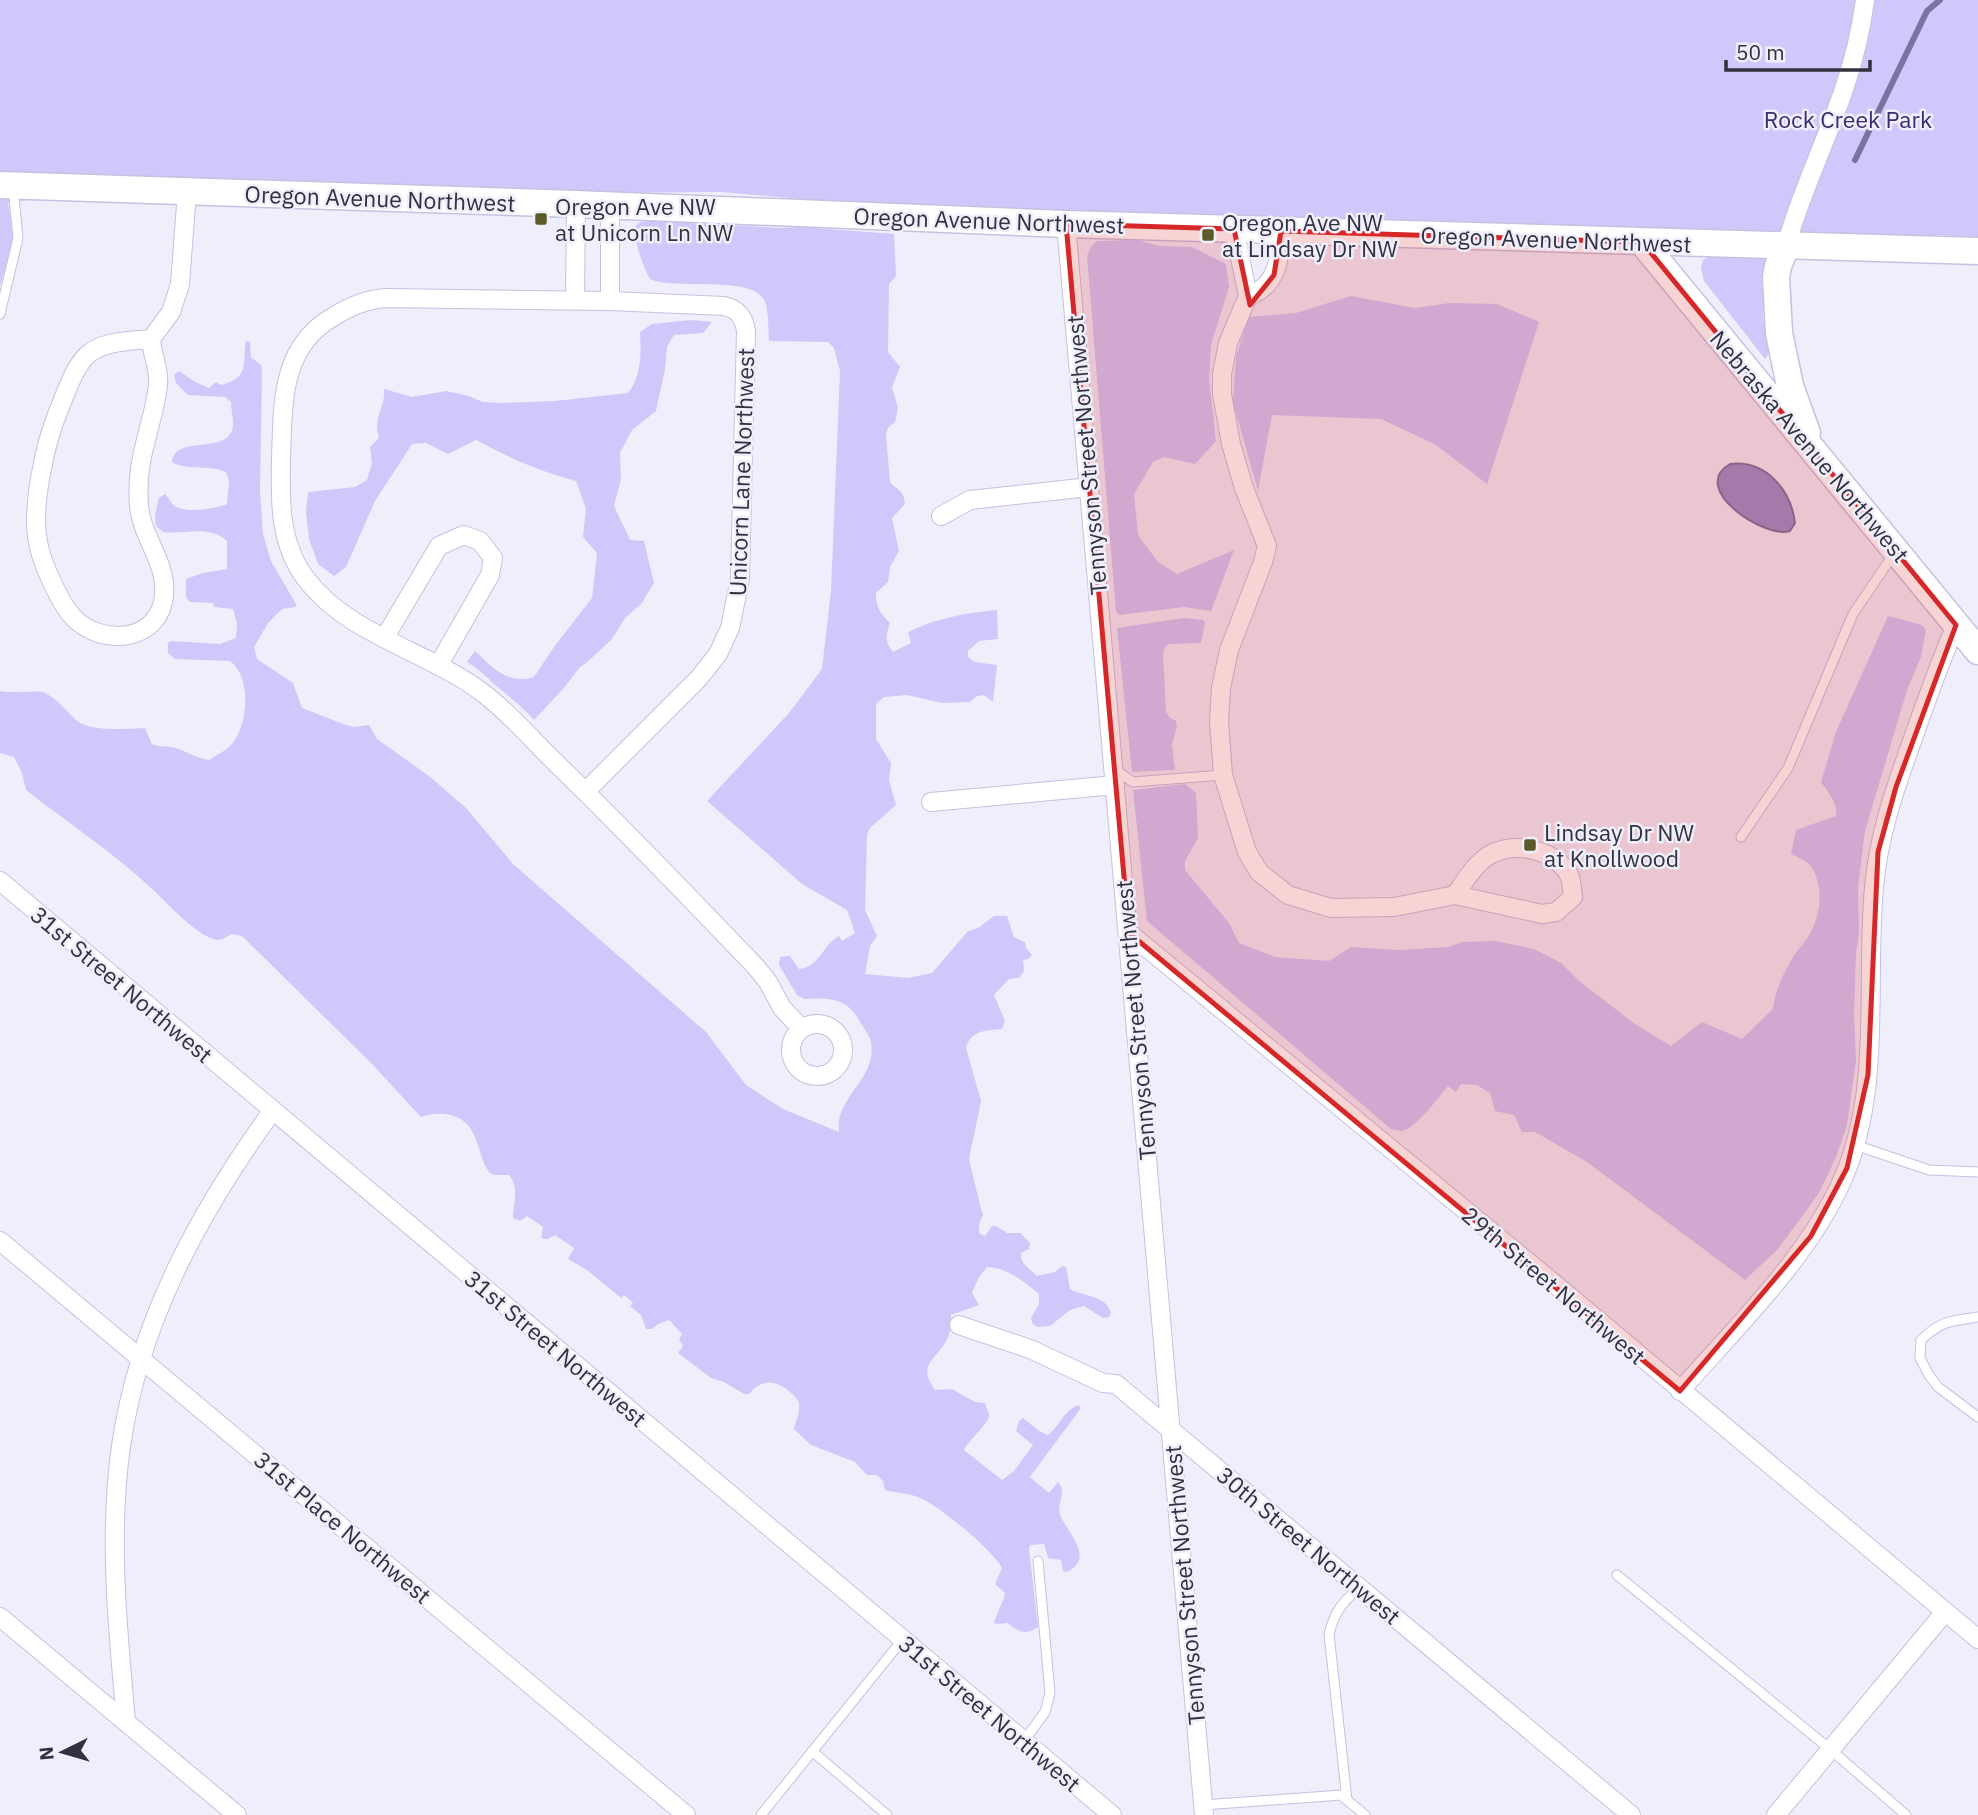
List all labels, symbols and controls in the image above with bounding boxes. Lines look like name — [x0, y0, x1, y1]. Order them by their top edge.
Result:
scale bar — [1726, 28, 1870, 72]
text: 50 m — [1736, 38, 1785, 66]
park label: Rock Creek Park — [1764, 104, 1932, 134]
street label: Oregon Avenue Northwest — [244, 178, 516, 218]
place label: Oregon Ave NW at Unicorn Ln NW — [555, 191, 734, 247]
street label: Oregon Avenue Northwest — [853, 200, 1125, 240]
place label: Oregon Ave NW at Lindsay Dr NW — [1222, 207, 1398, 263]
marker: Oregon Ave NW at Unicorn Ln NW — [533, 211, 549, 227]
street label: Oregon Avenue Northwest — [1420, 219, 1692, 259]
marker: Oregon Ave NW at Lindsay Dr NW — [1200, 227, 1216, 243]
street label: Tennyson Street Northwest — [1059, 314, 1113, 596]
street label: Nebraska Avenue Northwest — [1704, 324, 1916, 568]
street label: Unicorn Lane Northwest — [722, 347, 760, 597]
place label: Lindsay Dr NW at Knollwood — [1544, 817, 1695, 873]
marker: Lindsay Dr NW at Knollwood — [1522, 837, 1538, 853]
street label: Tennyson Street Northwest — [1108, 879, 1162, 1161]
street label: 31st Street Northwest — [25, 899, 219, 1069]
street label: 29th Street Northwest — [1456, 1199, 1652, 1371]
street label: 31st Street Northwest — [459, 1263, 653, 1433]
street label: 31st Place Northwest — [248, 1444, 438, 1610]
street label: Tennyson Street Northwest — [1157, 1444, 1211, 1726]
street label: 30th Street Northwest — [1211, 1459, 1407, 1631]
street label: 31st Street Northwest — [893, 1628, 1087, 1798]
north arrow — [28, 1717, 98, 1787]
text: N — [34, 1746, 59, 1761]

